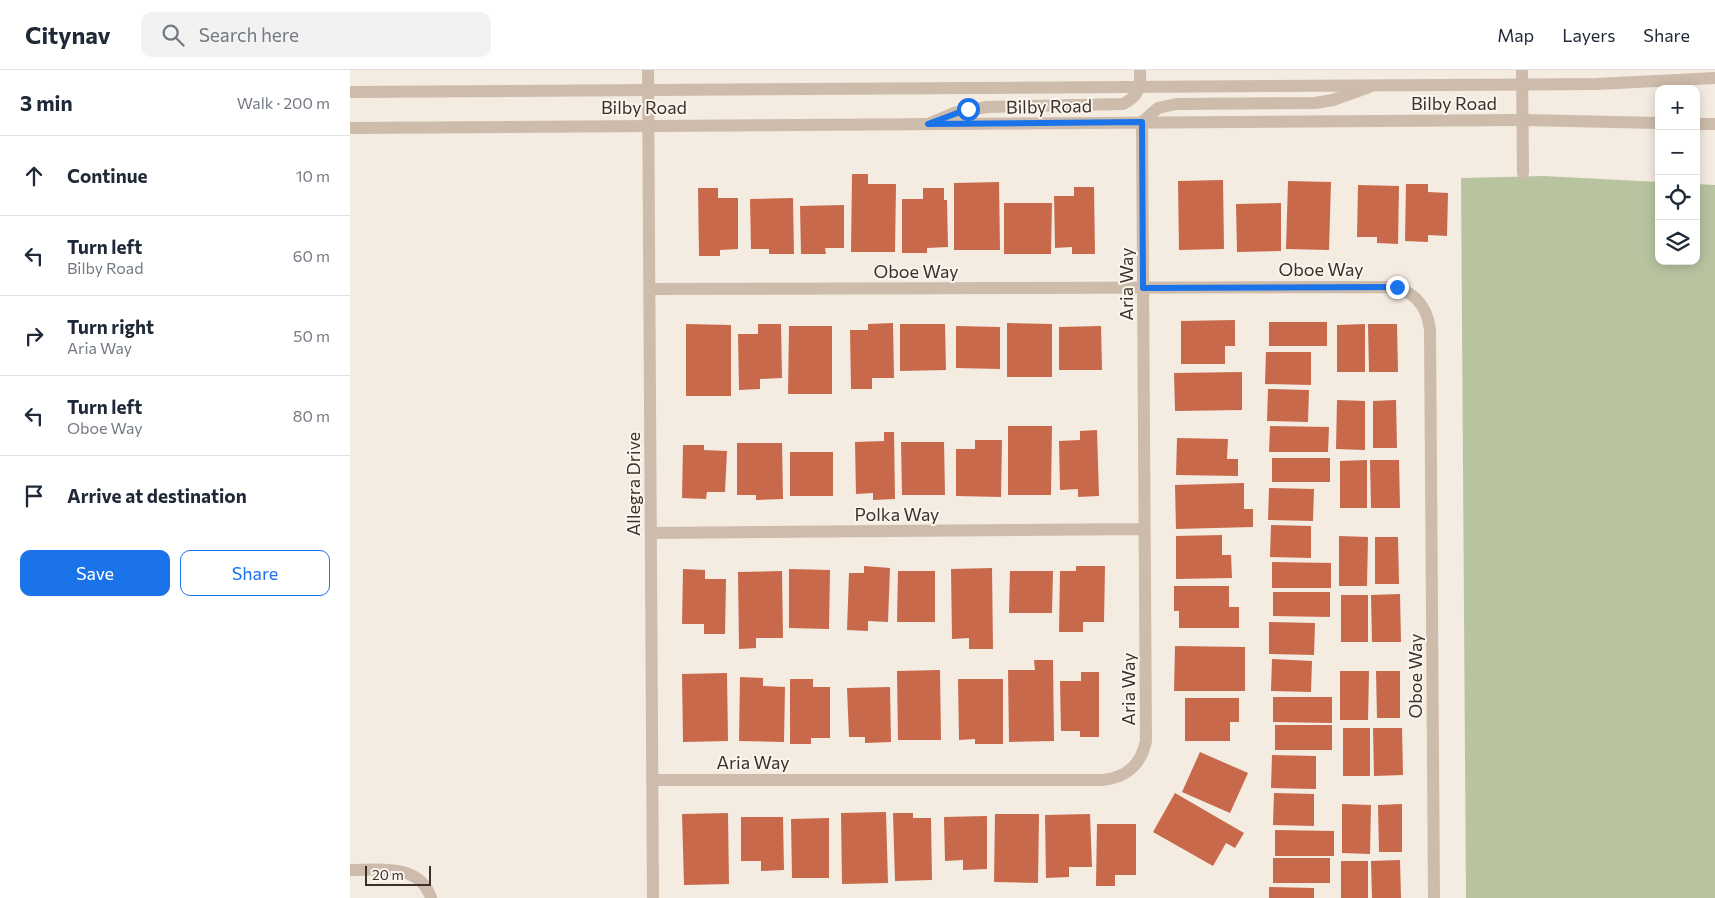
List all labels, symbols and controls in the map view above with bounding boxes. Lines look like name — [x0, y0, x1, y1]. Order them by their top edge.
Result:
search box — [141, 12, 491, 57]
text: Citynav — [25, 20, 111, 49]
icon: search — [159, 21, 187, 49]
text: Search here — [199, 23, 299, 46]
text: Map — [1497, 24, 1534, 46]
text: Layers — [1562, 24, 1615, 46]
text: Share — [1643, 24, 1690, 46]
map controls — [1655, 85, 1700, 265]
button: + — [1655, 85, 1700, 130]
text: 3 min — [20, 90, 73, 115]
street label: Bilby Road — [1411, 92, 1497, 114]
text: Walk · 200 m — [237, 93, 330, 112]
street label: Bilby Road — [1006, 94, 1092, 118]
street label: Bilby Road — [601, 96, 687, 118]
route start — [957, 98, 980, 121]
button: − — [1655, 130, 1700, 175]
icon: ahead — [20, 162, 48, 190]
text: Continue — [67, 164, 147, 187]
text: 10 m — [296, 166, 330, 185]
button: locate — [1655, 175, 1700, 220]
button: layers — [1655, 220, 1700, 265]
text: Turn left — [67, 235, 142, 258]
icon: left — [20, 242, 48, 270]
text: 60 m — [293, 246, 330, 265]
street label: Aria Way — [1115, 247, 1137, 321]
text: Bilby Road — [67, 258, 143, 277]
street label: Oboe Way — [1279, 258, 1364, 280]
street label: Oboe Way — [874, 260, 959, 282]
route end — [1386, 276, 1409, 299]
text: Turn right — [67, 315, 154, 338]
icon: right — [20, 322, 48, 350]
text: 50 m — [293, 326, 330, 345]
text: Aria Way — [67, 338, 132, 357]
text: Turn left — [67, 395, 142, 418]
icon: left — [20, 402, 48, 430]
text: 80 m — [293, 406, 330, 425]
text: Oboe Way — [67, 418, 143, 437]
street label: Allegra Drive — [622, 432, 644, 536]
icon: arrive — [20, 482, 48, 510]
text: Arrive at destination — [67, 484, 247, 507]
street label: Polka Way — [855, 503, 939, 525]
button: Save — [20, 550, 170, 596]
button: Share — [180, 550, 330, 596]
street label: Oboe Way — [1404, 634, 1426, 719]
street label: Aria Way — [1117, 652, 1139, 726]
street label: Aria Way — [716, 751, 790, 773]
scale bar — [365, 863, 431, 886]
text: 20 m — [372, 866, 404, 883]

